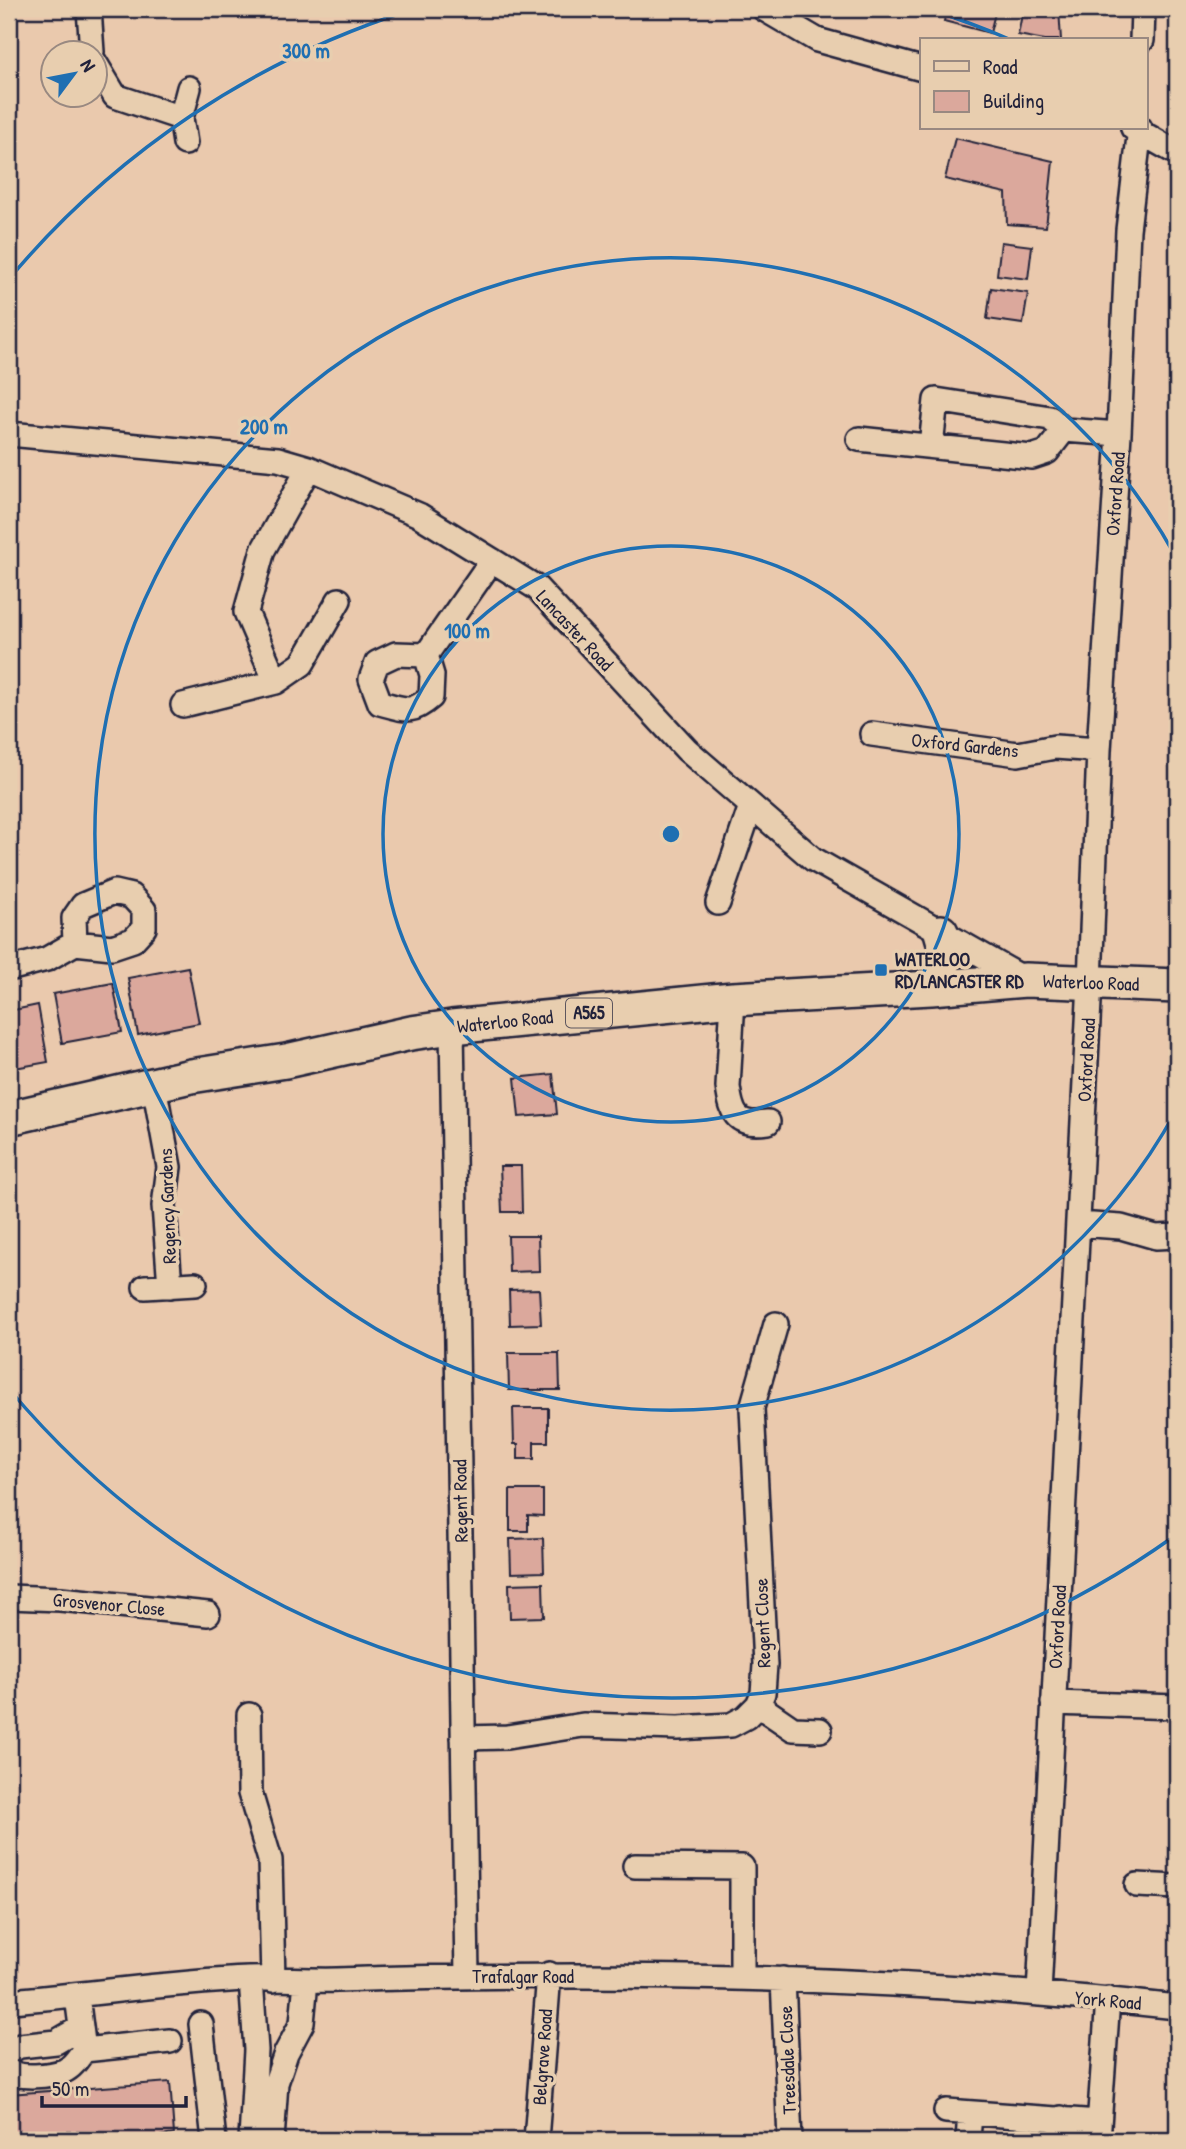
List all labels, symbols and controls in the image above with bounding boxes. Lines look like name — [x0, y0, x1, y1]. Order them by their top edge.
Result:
text: 300 m — [282, 36, 330, 65]
north arrow — [38, 38, 108, 108]
legend — [920, 38, 1148, 130]
text: Road — [983, 52, 1017, 81]
text: N — [75, 54, 102, 76]
text: Building — [983, 86, 1044, 115]
text: 200 m — [240, 412, 288, 441]
street label: Oxford Road — [1099, 451, 1131, 537]
street label: Lancaster Road — [531, 584, 620, 677]
text: 100 m — [444, 616, 490, 645]
street label: Oxford Gardens — [910, 726, 1020, 764]
centre of rings — [659, 822, 683, 846]
place label: WATERLOO RD/LANCASTER RD — [895, 946, 1024, 994]
marker: WATERLOO RD/LANCASTER RD — [873, 962, 889, 978]
street label: Waterloo Road — [1042, 967, 1140, 997]
road number: A565 — [566, 998, 612, 1028]
street label: Waterloo Road — [456, 1003, 555, 1039]
street label: Oxford Road — [1071, 1017, 1101, 1103]
street label: Regency Gardens — [152, 1148, 182, 1264]
street label: Regent Road — [446, 1459, 474, 1543]
street label: Regent Close — [747, 1577, 777, 1668]
street label: Oxford Road — [1042, 1584, 1072, 1670]
street label: Grosvenor Close — [52, 1586, 167, 1622]
street label: Trafalgar Road — [472, 1963, 574, 1989]
street label: York Road — [1074, 1984, 1143, 2016]
street label: Treesdale Close — [772, 2005, 802, 2115]
street label: Belgrave Road — [526, 2008, 558, 2106]
scale bar — [42, 2065, 186, 2109]
text: 50 m — [52, 2074, 89, 2103]

